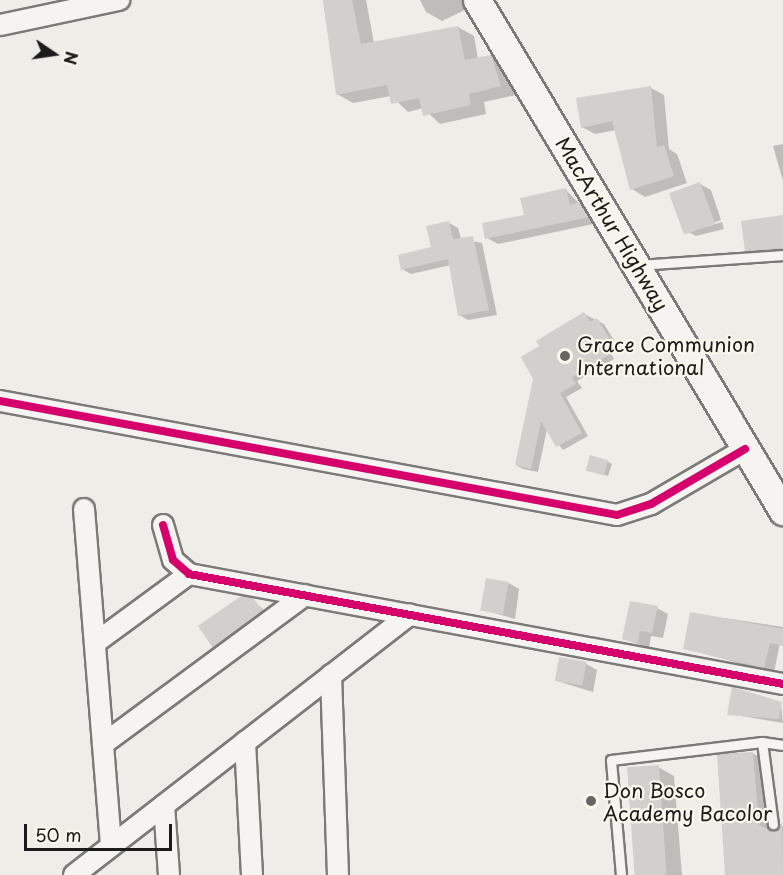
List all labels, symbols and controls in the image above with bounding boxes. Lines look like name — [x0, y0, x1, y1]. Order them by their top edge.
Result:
north arrow — [24, 24, 84, 84]
text: N — [58, 49, 85, 67]
street label: MacArthur Highway — [550, 132, 674, 316]
place label: Grace Communion International — [577, 332, 757, 379]
marker: Grace Communion International — [558, 349, 572, 363]
place label: Don Bosco Academy Bacolor — [603, 778, 772, 825]
marker: Don Bosco Academy Bacolor — [584, 794, 598, 808]
scale bar — [27, 812, 176, 850]
text: 50 m — [35, 821, 82, 848]

